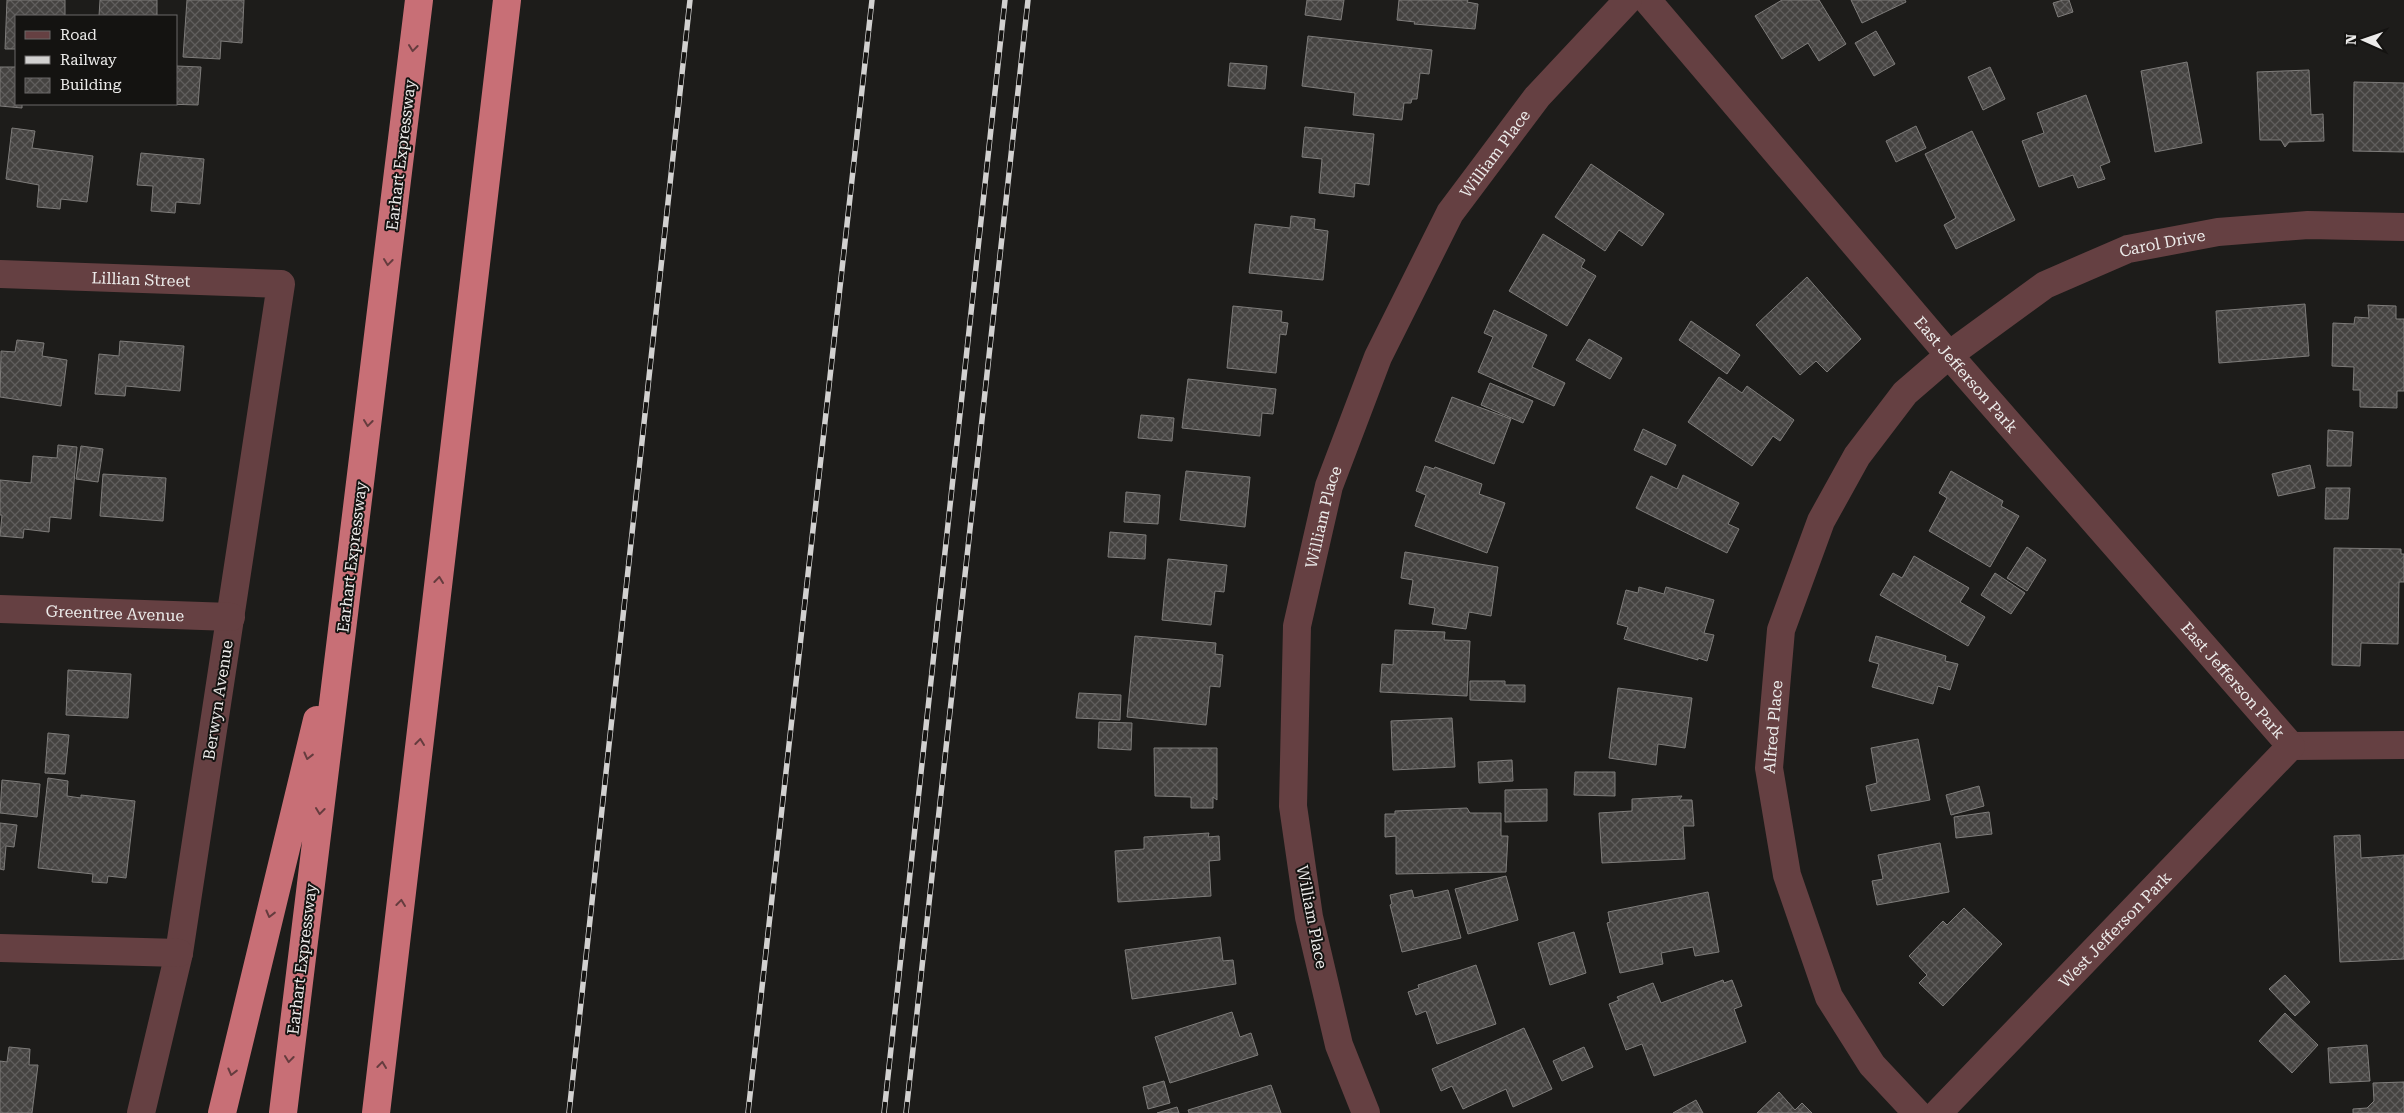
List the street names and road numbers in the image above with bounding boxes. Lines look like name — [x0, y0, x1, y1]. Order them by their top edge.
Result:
street label: Earhart Expressway — [382, 78, 420, 232]
street label: William Place — [1456, 105, 1534, 201]
street label: Carol Drive — [2116, 225, 2207, 261]
street label: Lillian Street — [91, 268, 191, 290]
street label: East Jefferson Park — [1911, 312, 2022, 437]
street label: William Place — [1301, 463, 1345, 570]
street label: Earhart Expressway — [333, 480, 371, 634]
street label: Greentree Avenue — [45, 601, 185, 625]
street label: East Jefferson Park — [2177, 618, 2289, 742]
street label: Berwyn Avenue — [199, 638, 237, 761]
street label: Alfred Place — [1759, 679, 1786, 774]
street label: William Place — [1293, 864, 1331, 971]
street label: West Jefferson Park — [2055, 867, 2175, 991]
street label: Earhart Expressway — [283, 882, 321, 1036]

